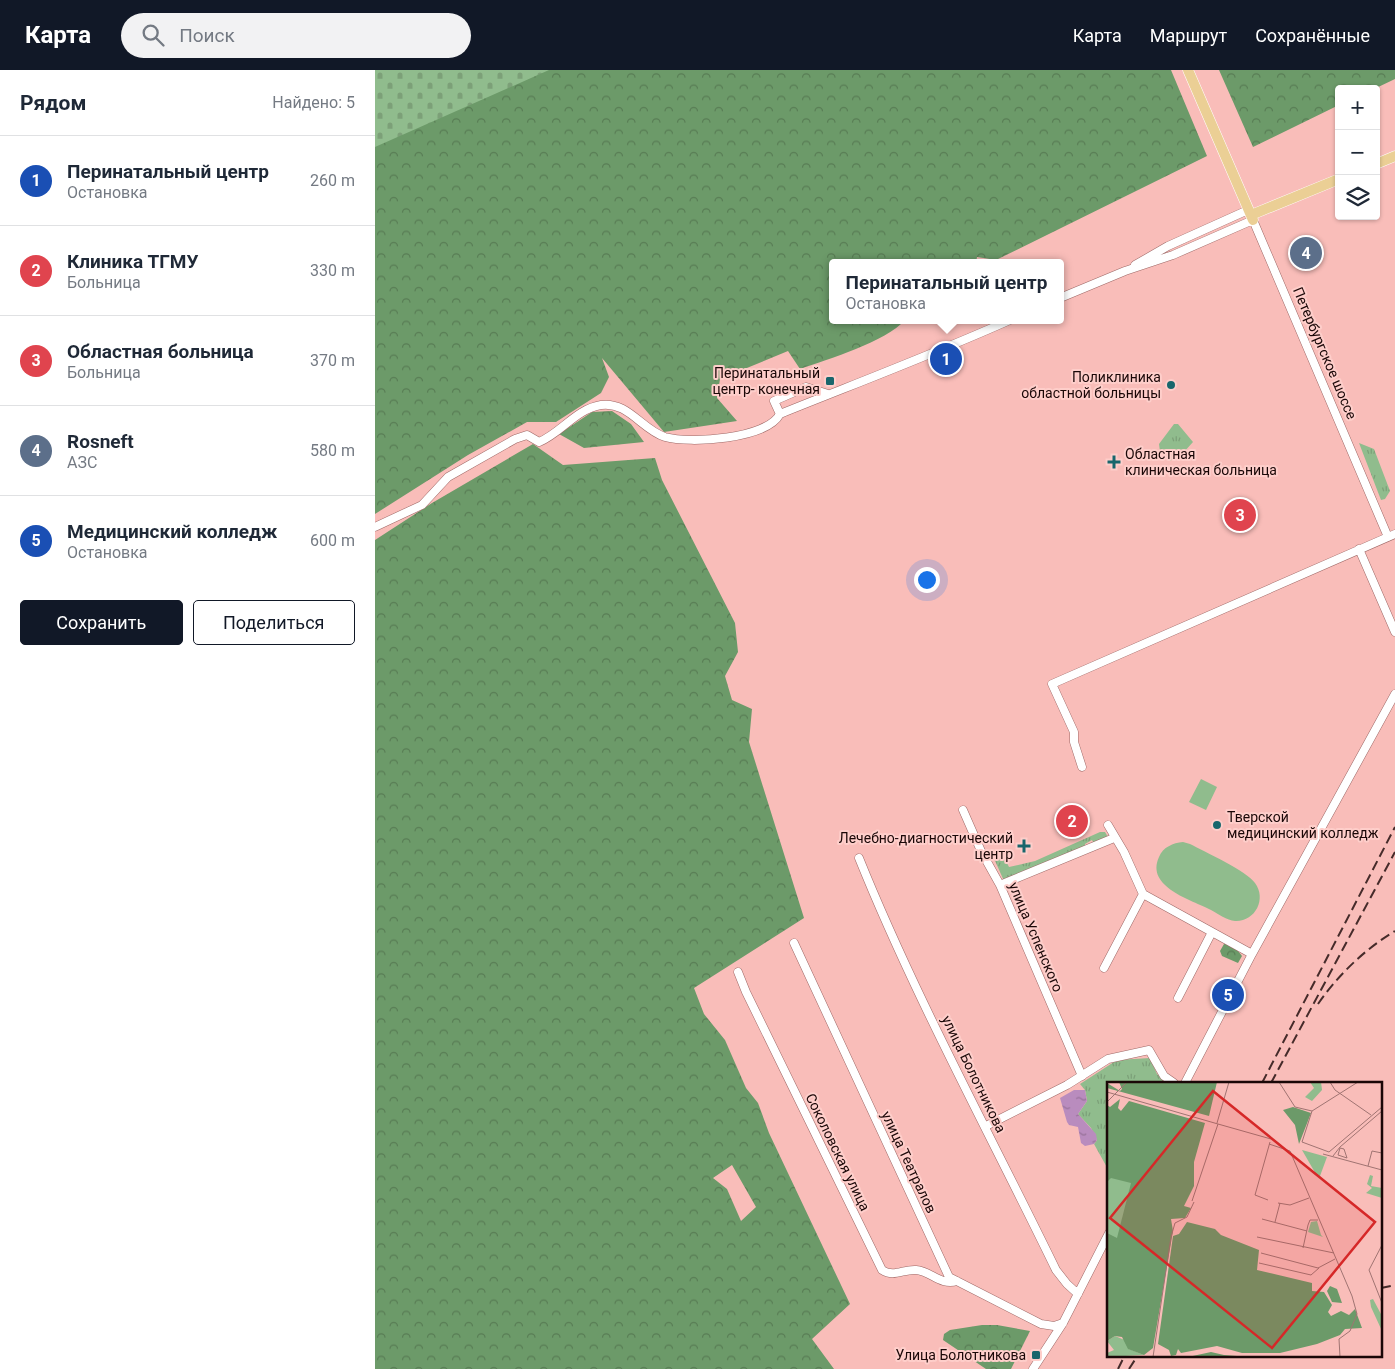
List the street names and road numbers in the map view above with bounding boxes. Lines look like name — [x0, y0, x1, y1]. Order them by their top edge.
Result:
street label: Петербургское шоссе — [1290, 285, 1360, 421]
street label: улица Успенского — [1006, 880, 1066, 994]
street label: улица Болотникова — [939, 1013, 1009, 1135]
street label: Соколовская улица — [803, 1091, 873, 1213]
street label: улица Театралов — [878, 1109, 940, 1215]

